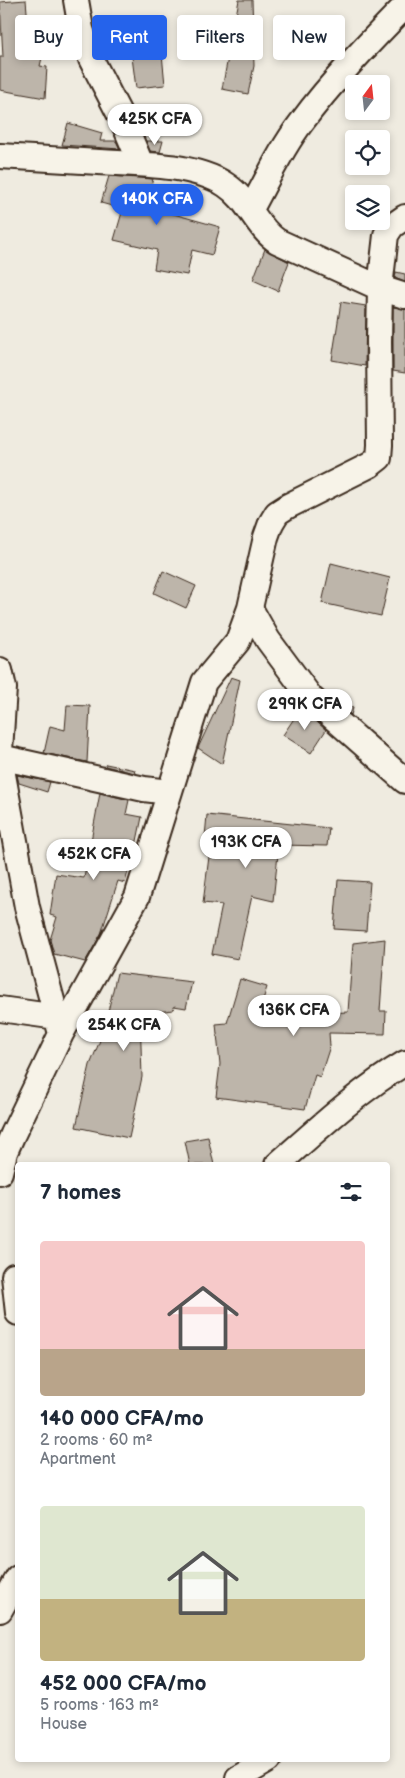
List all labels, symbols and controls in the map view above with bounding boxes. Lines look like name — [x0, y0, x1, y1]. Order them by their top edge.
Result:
chip: Buy — [15, 15, 82, 60]
chip: Rent — [92, 15, 167, 60]
chip: Filters — [177, 15, 263, 60]
chip: New — [273, 15, 345, 60]
north arrow — [345, 75, 390, 120]
map controls — [345, 75, 390, 230]
pin: 425K CFA — [103, 104, 207, 146]
text: 425K CFA — [118, 110, 192, 129]
button: locate — [345, 130, 390, 175]
pin: 140K CFA — [105, 184, 209, 226]
button: layers — [345, 185, 390, 230]
text: 140K CFA — [121, 190, 193, 209]
pin: 299K CFA — [253, 688, 357, 731]
text: 299K CFA — [268, 695, 342, 714]
pin: 193K CFA — [194, 826, 298, 869]
text: 193K CFA — [211, 833, 281, 852]
pin: 452K CFA — [42, 838, 146, 881]
text: 452K CFA — [57, 845, 131, 864]
pin: 136K CFA — [242, 994, 346, 1037]
text: 136K CFA — [259, 1001, 329, 1020]
pin: 254K CFA — [72, 1010, 176, 1052]
text: 254K CFA — [87, 1016, 161, 1035]
icon: filters — [337, 1178, 365, 1206]
text: 7 homes — [40, 1180, 121, 1205]
icon: home — [158, 1273, 248, 1363]
text: 140 000 CFA/mo — [40, 1406, 204, 1431]
text: 2 rooms · 60 m² — [40, 1431, 153, 1450]
text: Apartment — [40, 1450, 116, 1469]
icon: home — [158, 1538, 248, 1628]
text: 452 000 CFA/mo — [40, 1671, 206, 1696]
text: 5 rooms · 163 m² — [40, 1696, 159, 1715]
text: House — [40, 1715, 87, 1734]

